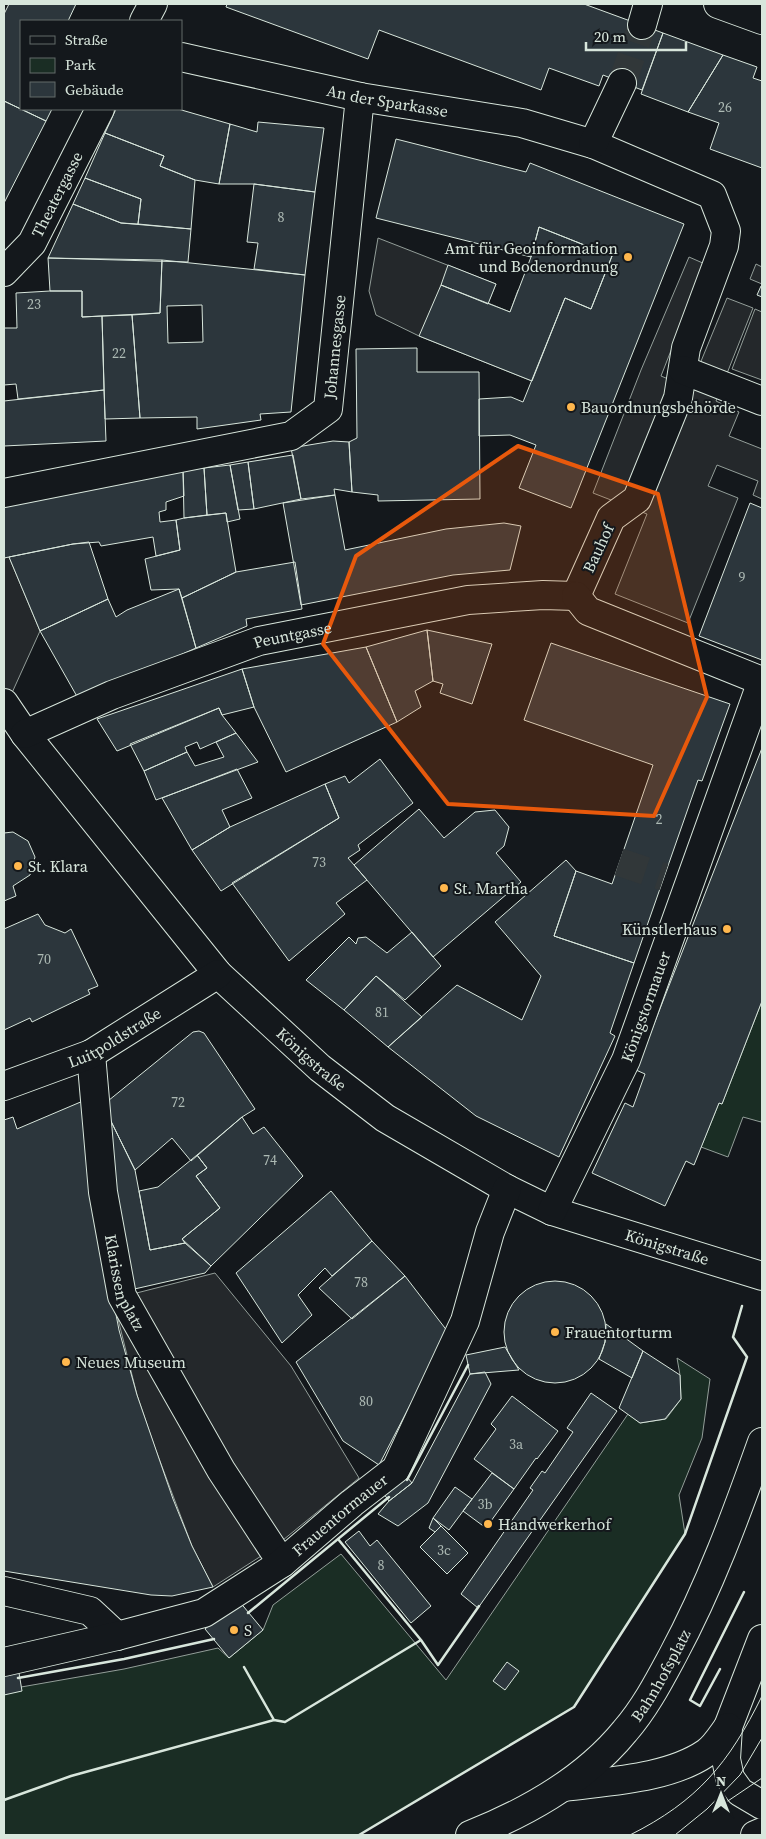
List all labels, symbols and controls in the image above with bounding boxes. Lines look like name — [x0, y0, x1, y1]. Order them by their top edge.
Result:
legend — [20, 20, 182, 110]
scale bar — [586, 20, 686, 52]
text: 20 m — [594, 26, 626, 47]
text: Straße — [65, 29, 108, 50]
text: Park — [65, 54, 97, 75]
text: Gebäude — [65, 79, 124, 100]
street label: An der Sparkasse — [325, 79, 450, 122]
house number: 26 — [718, 97, 732, 117]
street label: Theatergasse — [26, 147, 88, 241]
house number: 8 — [278, 207, 285, 227]
place label: Amt für Geoinformation und Bodenordnung — [444, 237, 618, 277]
marker: Amt für Geoinformation und Bodenordnung — [622, 251, 634, 263]
house number: 23 — [27, 294, 41, 314]
street label: Johannesgasse — [318, 294, 351, 401]
house number: 22 — [112, 343, 126, 363]
place label: Bauordnungsbehörde — [581, 396, 736, 418]
marker: Bauordnungsbehörde — [565, 401, 577, 413]
street label: Bauhof — [577, 519, 619, 576]
house number: 9 — [739, 567, 746, 587]
street label: Peuntgasse — [250, 616, 334, 653]
house number: 2 — [656, 809, 663, 829]
house number: 73 — [312, 852, 326, 872]
place label: St. Klara — [28, 855, 89, 877]
marker: St. Klara — [12, 860, 24, 872]
place label: St. Martha — [454, 877, 529, 899]
marker: St. Martha — [438, 882, 450, 894]
place label: Künstlerhaus — [622, 918, 717, 940]
marker: Künstlerhaus — [721, 923, 733, 935]
street label: Königstormauer — [615, 948, 675, 1065]
house number: 70 — [37, 949, 51, 969]
street label: Luitpoldstraße — [65, 1002, 165, 1073]
house number: 81 — [375, 1002, 389, 1022]
street label: Königstraße — [272, 1022, 351, 1096]
house number: 72 — [171, 1092, 185, 1112]
house number: 74 — [263, 1150, 277, 1170]
street label: Königstraße — [623, 1223, 712, 1270]
street label: Klarissenplatz — [100, 1232, 150, 1335]
house number: 78 — [354, 1272, 368, 1292]
place label: Frauentorturm — [565, 1321, 672, 1343]
marker: Frauentorturm — [549, 1326, 561, 1338]
place label: Neues Museum — [76, 1351, 186, 1373]
marker: Neues Museum — [60, 1356, 72, 1368]
house number: 80 — [359, 1391, 373, 1411]
house number: 3a — [509, 1434, 524, 1454]
street label: Frauentormauer — [287, 1468, 392, 1561]
house number: 3b — [477, 1494, 493, 1514]
place label: Handwerkerhof — [498, 1513, 612, 1535]
marker: Handwerkerhof — [482, 1518, 494, 1530]
house number: 3c — [437, 1540, 451, 1560]
house number: 8 — [378, 1555, 385, 1575]
place label: S — [244, 1619, 252, 1641]
marker: S — [228, 1624, 240, 1636]
street label: Bahnhofsplatz — [625, 1625, 696, 1726]
north arrow — [696, 1769, 746, 1819]
text: N — [716, 1771, 726, 1791]

